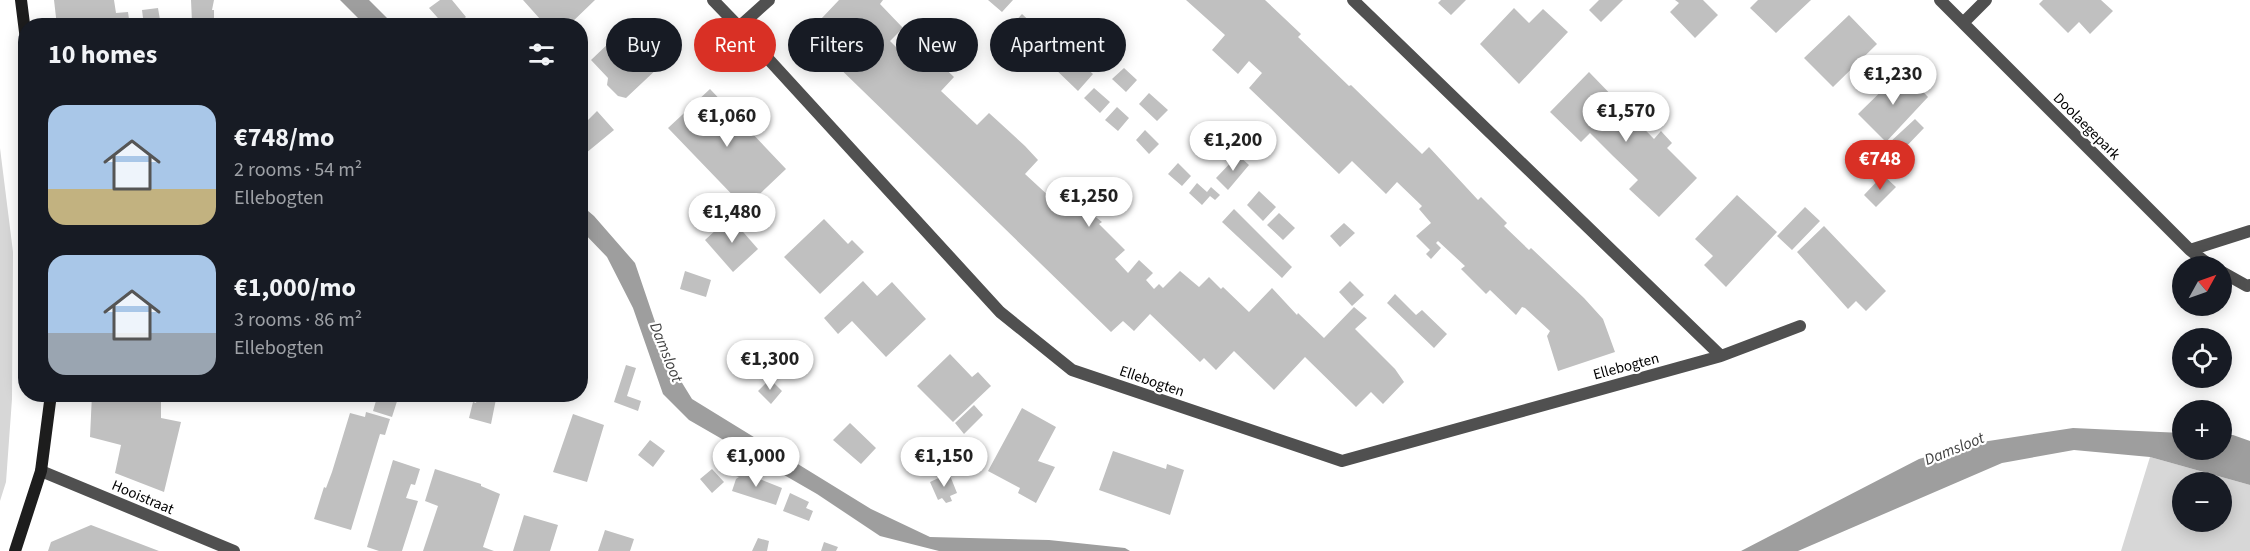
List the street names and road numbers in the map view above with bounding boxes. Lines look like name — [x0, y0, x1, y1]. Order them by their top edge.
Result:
street label: Doolaegepark — [2048, 88, 2125, 165]
street label: Ellebogten — [1591, 348, 1661, 385]
street label: Ellebogten — [1117, 361, 1187, 402]
street label: Hooistraat — [108, 475, 177, 520]

